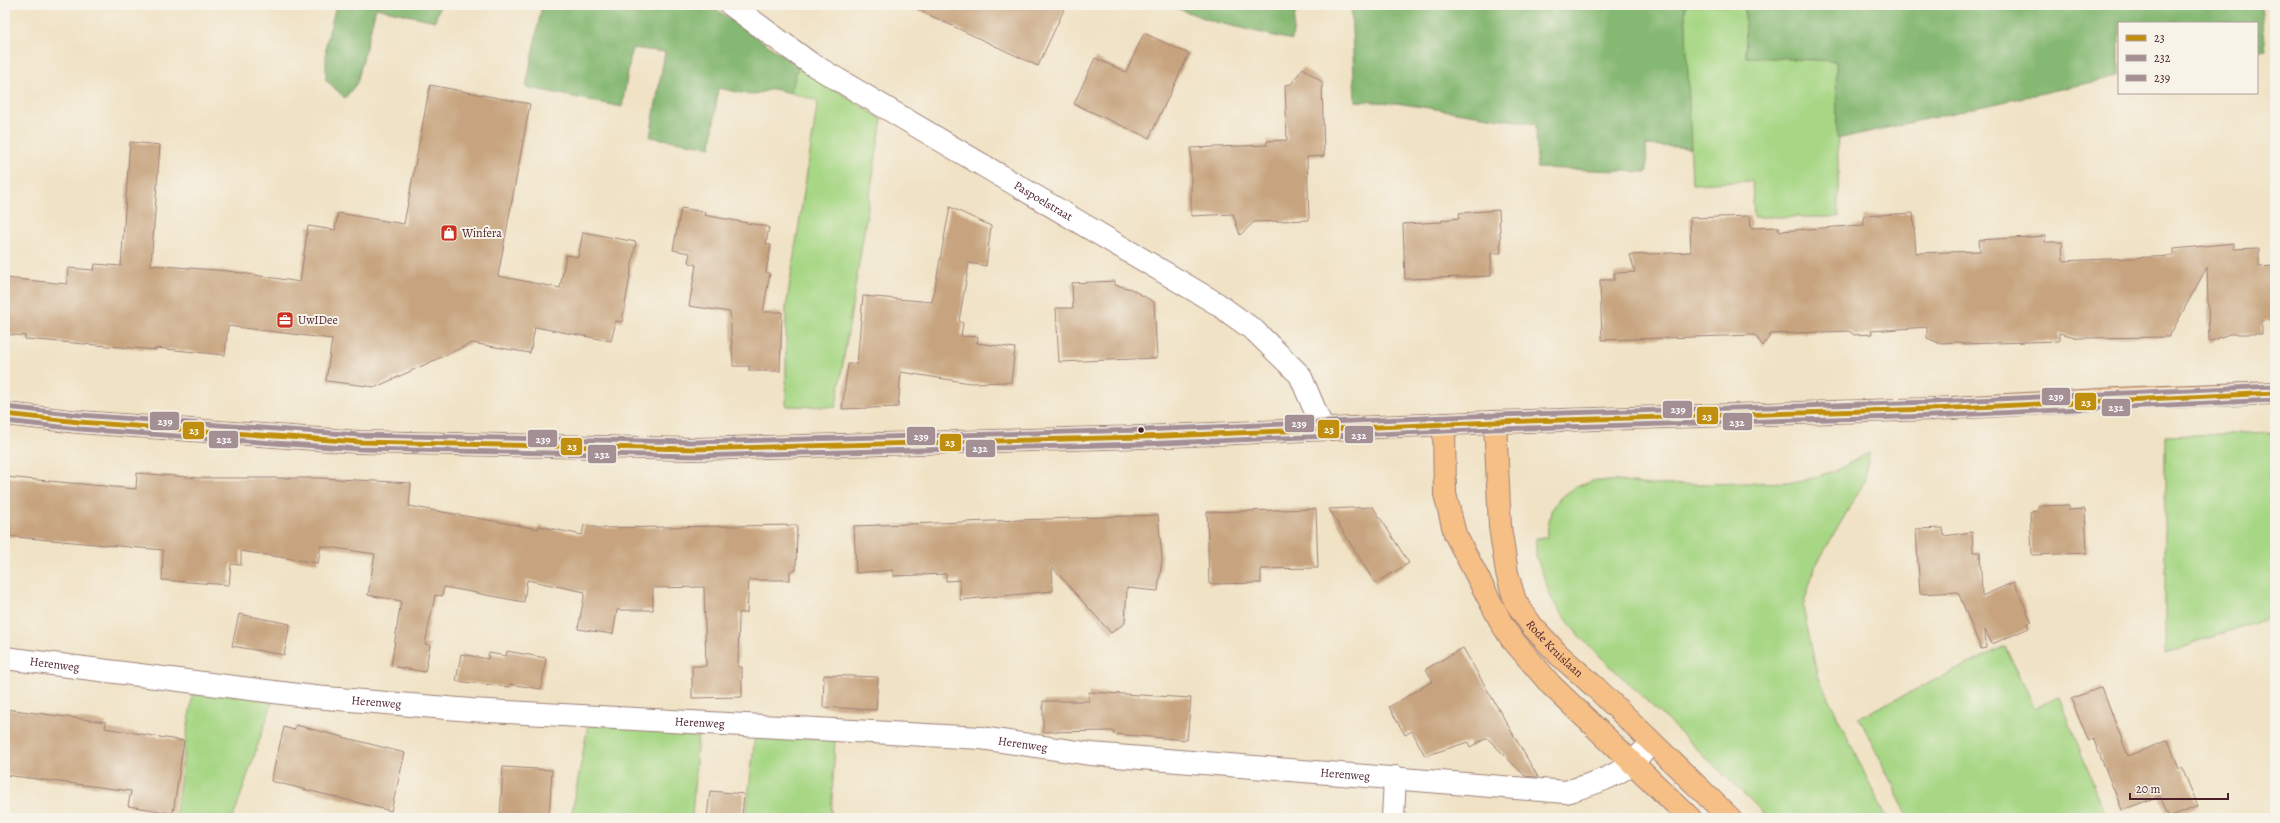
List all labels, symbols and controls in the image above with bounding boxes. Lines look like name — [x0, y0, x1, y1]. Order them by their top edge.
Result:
legend — [2118, 22, 2258, 94]
text: 23 — [2154, 30, 2165, 46]
text: 232 — [2154, 50, 2171, 66]
text: 239 — [2154, 70, 2170, 86]
street label: Paspoelstraat — [1011, 177, 1076, 225]
shop icon: Winfera — [439, 223, 459, 243]
place label: Winfera — [461, 225, 502, 241]
office icon: UwIDee — [275, 310, 295, 330]
place label: UwIDee — [298, 312, 338, 328]
line badge: 239 — [2041, 387, 2071, 406]
text: 239 — [2048, 389, 2064, 404]
line badge: 23 — [2074, 392, 2097, 411]
text: 23 — [2081, 395, 2091, 410]
line badge: 232 — [2101, 398, 2131, 417]
line badge: 239 — [1662, 400, 1693, 419]
text: 232 — [2108, 400, 2124, 415]
text: 239 — [1670, 402, 1686, 417]
line badge: 23 — [1696, 406, 1719, 425]
text: 23 — [1702, 409, 1712, 424]
line badge: 239 — [149, 411, 180, 431]
line badge: 232 — [1722, 412, 1753, 431]
text: 239 — [157, 414, 173, 429]
line badge: 239 — [1284, 414, 1315, 433]
text: 232 — [1729, 415, 1745, 430]
text: 239 — [1291, 416, 1307, 431]
line badge: 23 — [1317, 419, 1340, 439]
line badge: 23 — [182, 421, 205, 440]
text: 23 — [1324, 422, 1334, 437]
text: 23 — [189, 423, 199, 438]
unlabelled marker — [1136, 425, 1146, 435]
line badge: 232 — [1344, 425, 1374, 444]
line badge: 239 — [906, 426, 936, 446]
text: 232 — [1351, 428, 1367, 443]
line badge: 239 — [527, 429, 558, 448]
text: 239 — [913, 429, 929, 444]
line badge: 232 — [208, 430, 239, 449]
text: 232 — [216, 432, 232, 447]
text: 239 — [535, 432, 551, 447]
line badge: 23 — [939, 433, 962, 452]
text: 23 — [945, 435, 955, 450]
line badge: 23 — [560, 437, 583, 456]
text: 23 — [567, 439, 577, 454]
line badge: 232 — [965, 439, 996, 458]
text: 232 — [972, 441, 988, 456]
line badge: 232 — [587, 444, 617, 464]
text: 232 — [594, 447, 610, 462]
street label: Rode Kruislaan — [1522, 617, 1587, 681]
street label: Herenweg — [29, 653, 80, 675]
street label: Herenweg — [351, 692, 402, 712]
street label: Herenweg — [674, 713, 725, 732]
street label: Herenweg — [997, 733, 1049, 756]
street label: Herenweg — [1320, 764, 1371, 784]
scale bar — [2130, 775, 2228, 801]
text: 20 m — [2136, 781, 2160, 797]

